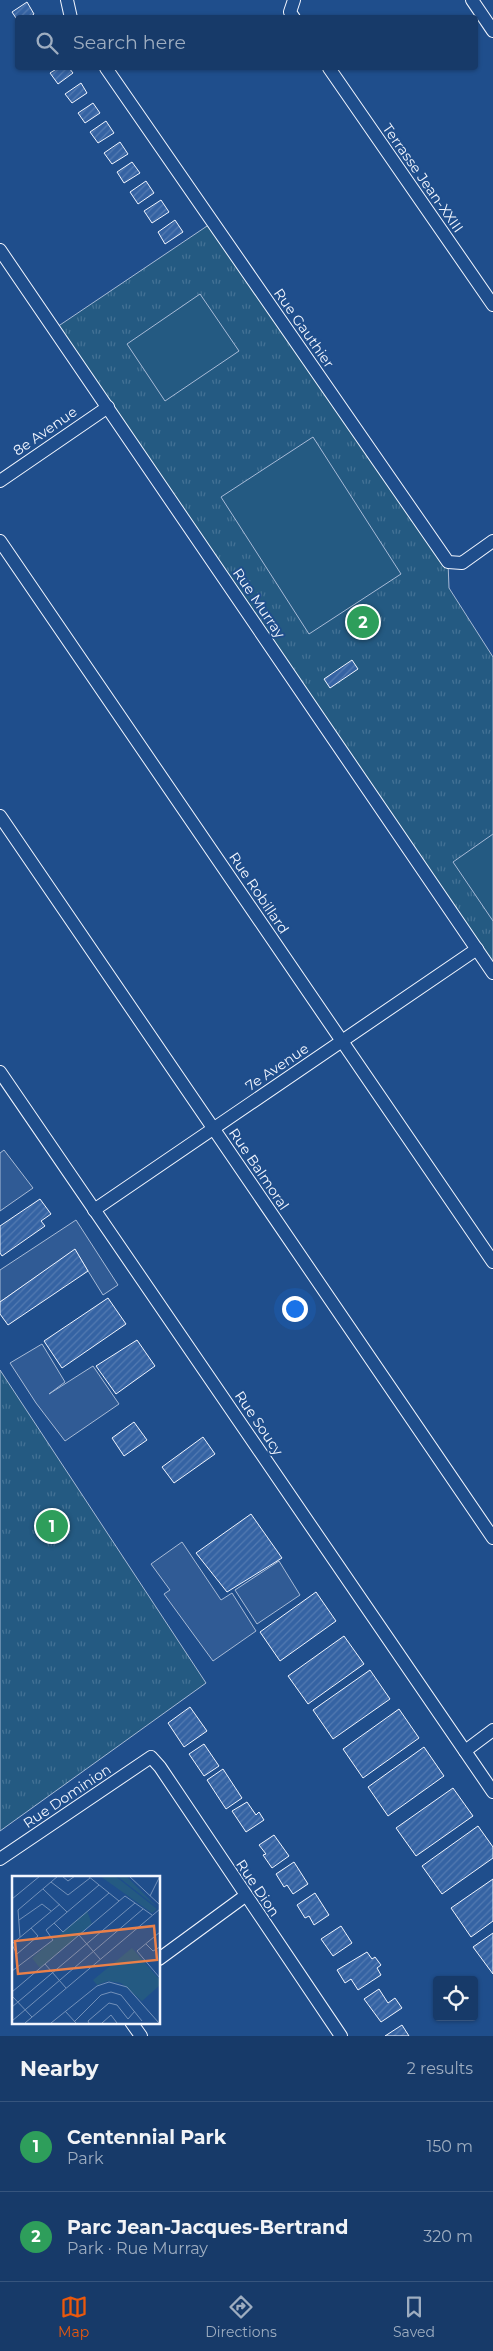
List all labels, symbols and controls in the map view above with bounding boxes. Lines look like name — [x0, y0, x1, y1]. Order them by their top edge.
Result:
search box — [15, 15, 478, 70]
icon: search — [33, 29, 61, 57]
text: Search here — [73, 31, 186, 54]
street label: Terrasse Jean-XXIII — [379, 120, 467, 236]
street label: Rue Gauthier — [270, 285, 338, 372]
street label: 8e Avenue — [10, 402, 80, 460]
street label: Rue Murray — [229, 565, 289, 642]
pin: 2 — [347, 603, 379, 641]
street label: Rue Robillard — [225, 849, 293, 937]
street label: 7e Avenue — [242, 1039, 312, 1095]
street label: Rue Balmoral — [225, 1125, 293, 1213]
your location — [282, 1296, 308, 1322]
street label: Rue Soucy — [231, 1387, 287, 1459]
pin: 1 — [36, 1507, 68, 1545]
street label: Rue Dominion — [20, 1760, 114, 1832]
street label: Rue Dion — [232, 1856, 284, 1920]
inset map — [12, 1876, 160, 2024]
map controls — [433, 1976, 478, 2021]
button: locate — [433, 1976, 478, 2021]
text: Nearby — [20, 2056, 99, 2081]
text: 2 results — [407, 2059, 473, 2078]
text: Centennial Park — [67, 2126, 226, 2149]
text: 1 — [33, 2137, 39, 2156]
text: 150 m — [426, 2137, 473, 2156]
text: Park — [67, 2149, 104, 2168]
text: Parc Jean-Jacques-Bertrand — [67, 2216, 348, 2239]
text: 2 — [31, 2227, 41, 2246]
text: 320 m — [423, 2227, 473, 2246]
text: Park · Rue Murray — [67, 2239, 208, 2258]
tab: Map — [58, 2293, 89, 2341]
tab: Directions — [205, 2293, 277, 2341]
tab: Saved — [393, 2293, 435, 2341]

